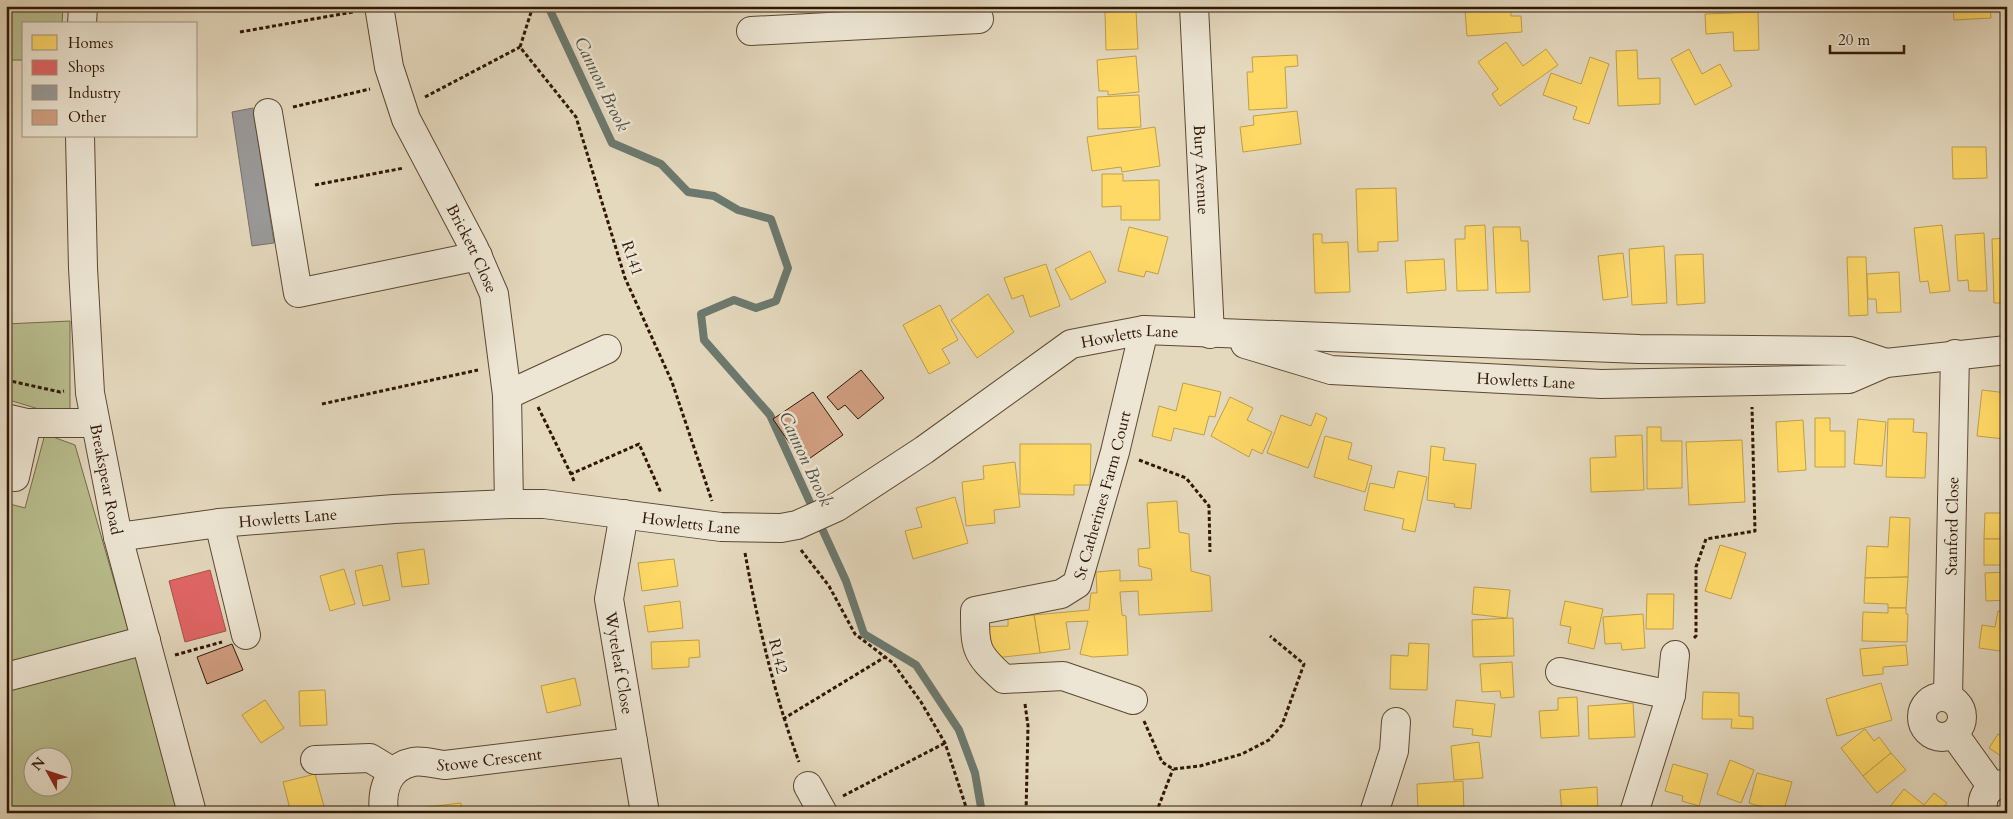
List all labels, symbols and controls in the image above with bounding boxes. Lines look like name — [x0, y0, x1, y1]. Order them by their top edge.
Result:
legend — [22, 22, 198, 138]
scale bar — [1830, 22, 1904, 54]
text: 20 m — [1838, 30, 1870, 50]
text: Homes — [68, 33, 113, 53]
water label: Cannon Brook — [568, 33, 635, 136]
text: Shops — [68, 57, 105, 77]
text: Industry — [68, 83, 121, 103]
text: Other — [68, 107, 107, 127]
street label: Bury Avenue — [1188, 124, 1214, 215]
street label: Brickett Close — [441, 200, 502, 297]
street label: R141 — [616, 238, 648, 279]
street label: Howletts Lane — [1079, 320, 1179, 354]
street label: Howletts Lane — [1476, 368, 1576, 395]
water label: Cannon Brook — [773, 408, 839, 511]
street label: St Catherines Farm Court — [1069, 409, 1136, 582]
street label: Breakspear Road — [84, 422, 127, 537]
street label: Stanford Close — [1940, 476, 1964, 576]
street label: Howletts Lane — [238, 504, 338, 533]
street label: Howletts Lane — [641, 507, 741, 539]
street label: Wyteleaf Close — [599, 609, 638, 716]
street label: R142 — [763, 636, 793, 676]
street label: Stowe Crescent — [435, 743, 543, 777]
north arrow — [22, 746, 72, 796]
text: N — [27, 753, 50, 775]

